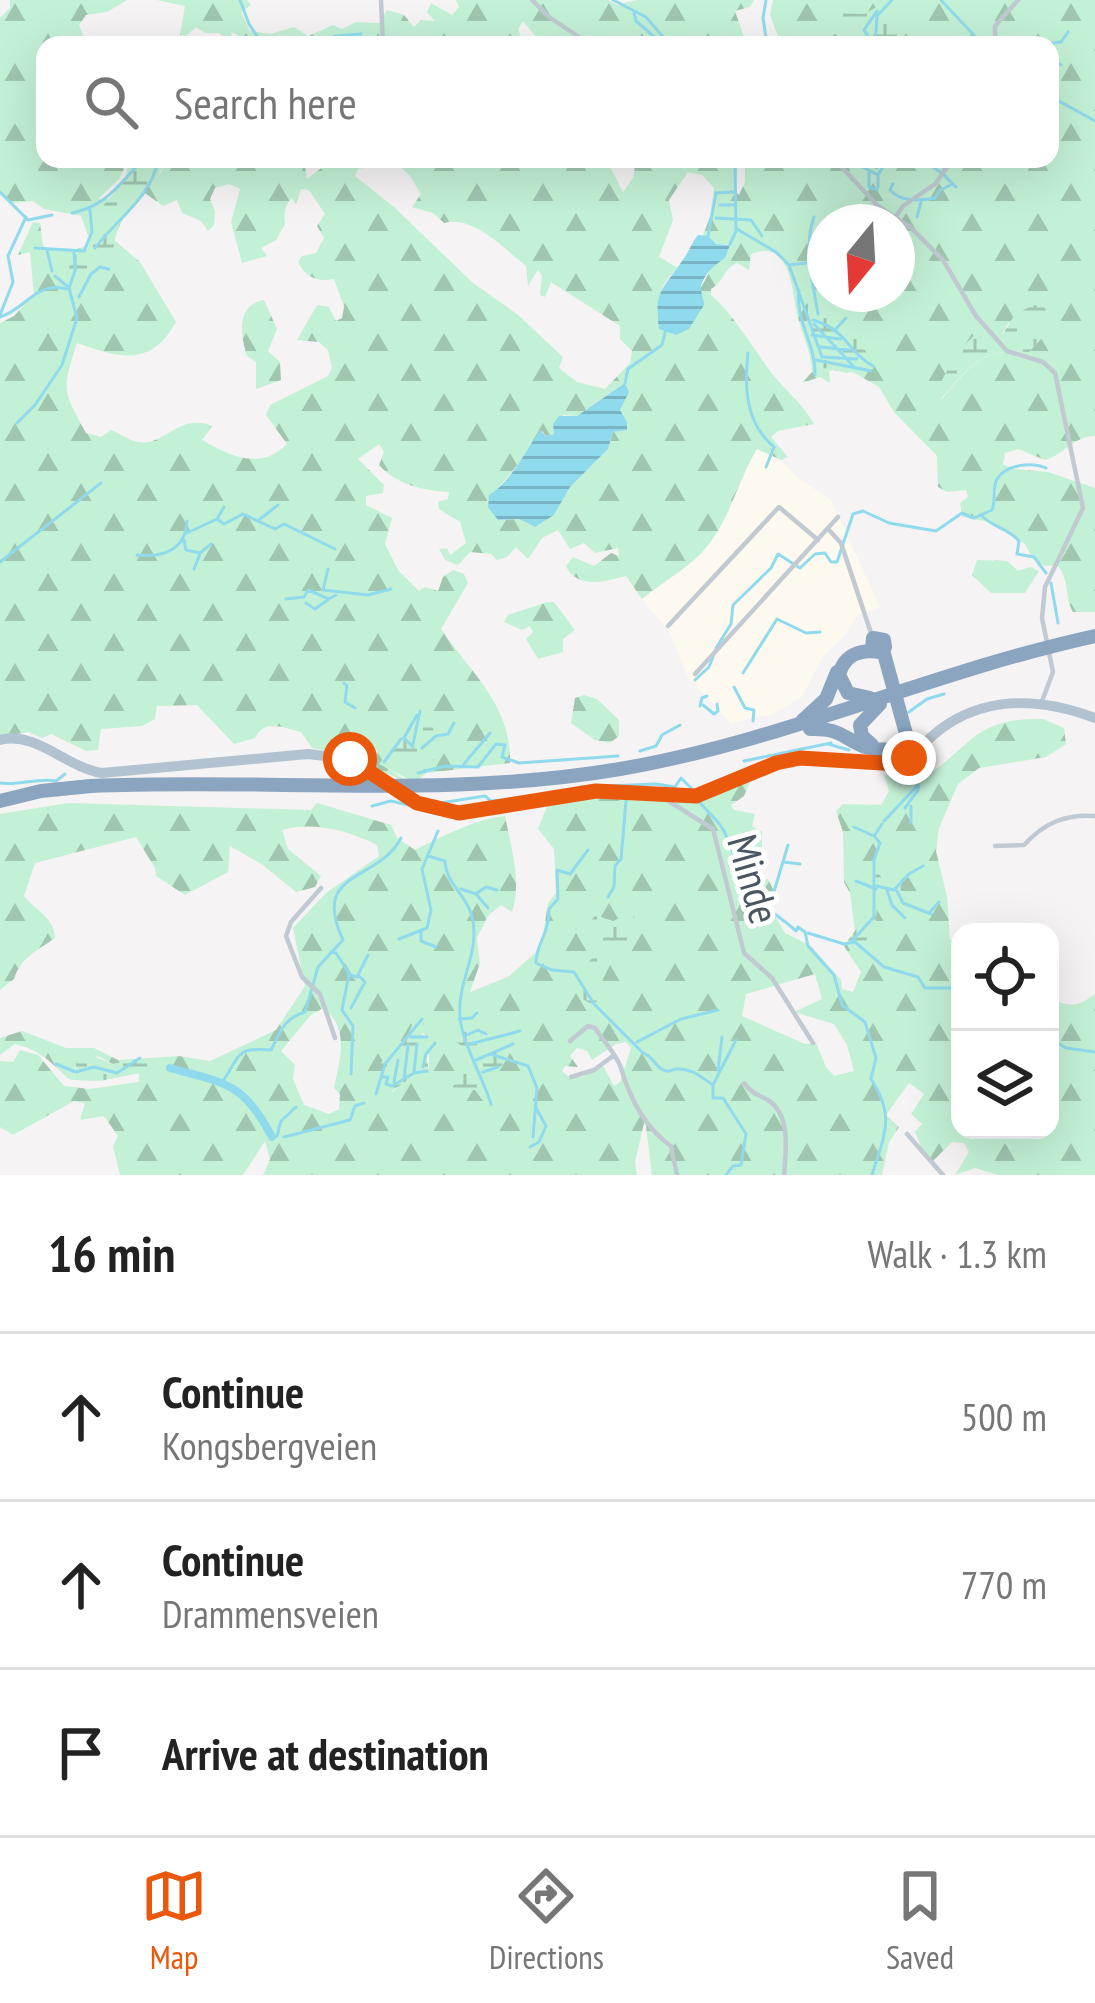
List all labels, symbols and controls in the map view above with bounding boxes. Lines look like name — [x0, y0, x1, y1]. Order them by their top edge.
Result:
search box — [36, 36, 1059, 168]
icon: search — [78, 69, 144, 135]
text: Search here — [174, 73, 357, 131]
north arrow — [807, 204, 915, 312]
route end — [882, 731, 936, 785]
route start — [323, 732, 377, 786]
street label: Minde — [715, 828, 793, 930]
map controls — [951, 923, 1059, 1139]
button: locate — [951, 923, 1059, 1031]
button: layers — [951, 1031, 1059, 1139]
text: 16 min — [48, 1220, 175, 1286]
text: Walk · 1.3 km — [868, 1228, 1047, 1279]
text: Continue — [162, 1362, 304, 1420]
icon: ahead — [48, 1384, 114, 1450]
text: 500 m — [961, 1391, 1047, 1442]
text: Kongsbergveien — [162, 1420, 377, 1471]
text: Continue — [162, 1530, 304, 1588]
icon: ahead — [48, 1552, 114, 1618]
text: 770 m — [961, 1559, 1047, 1610]
text: Drammensveien — [162, 1588, 379, 1639]
icon: arrive — [48, 1720, 114, 1786]
text: Arrive at destination — [162, 1724, 489, 1782]
tab: Map — [141, 1863, 207, 1978]
tab: Directions — [489, 1863, 604, 1978]
tab: Saved — [886, 1863, 954, 1978]

